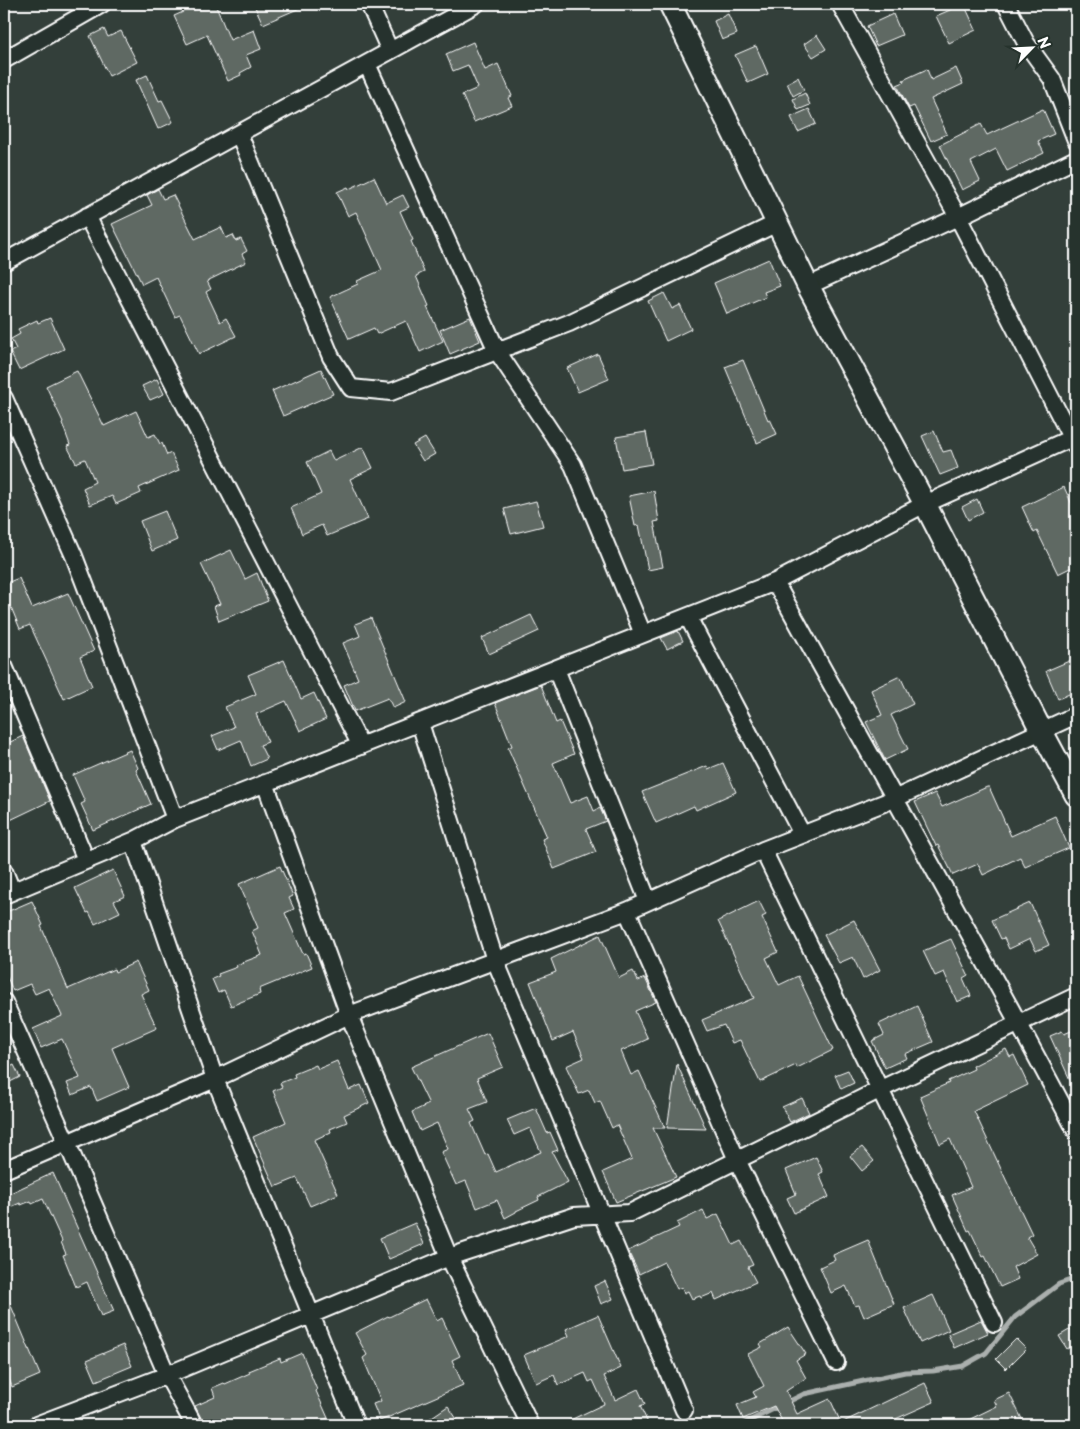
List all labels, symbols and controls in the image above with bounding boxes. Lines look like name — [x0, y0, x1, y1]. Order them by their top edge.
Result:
north arrow — [1008, 22, 1058, 72]
text: N — [1032, 33, 1056, 52]

